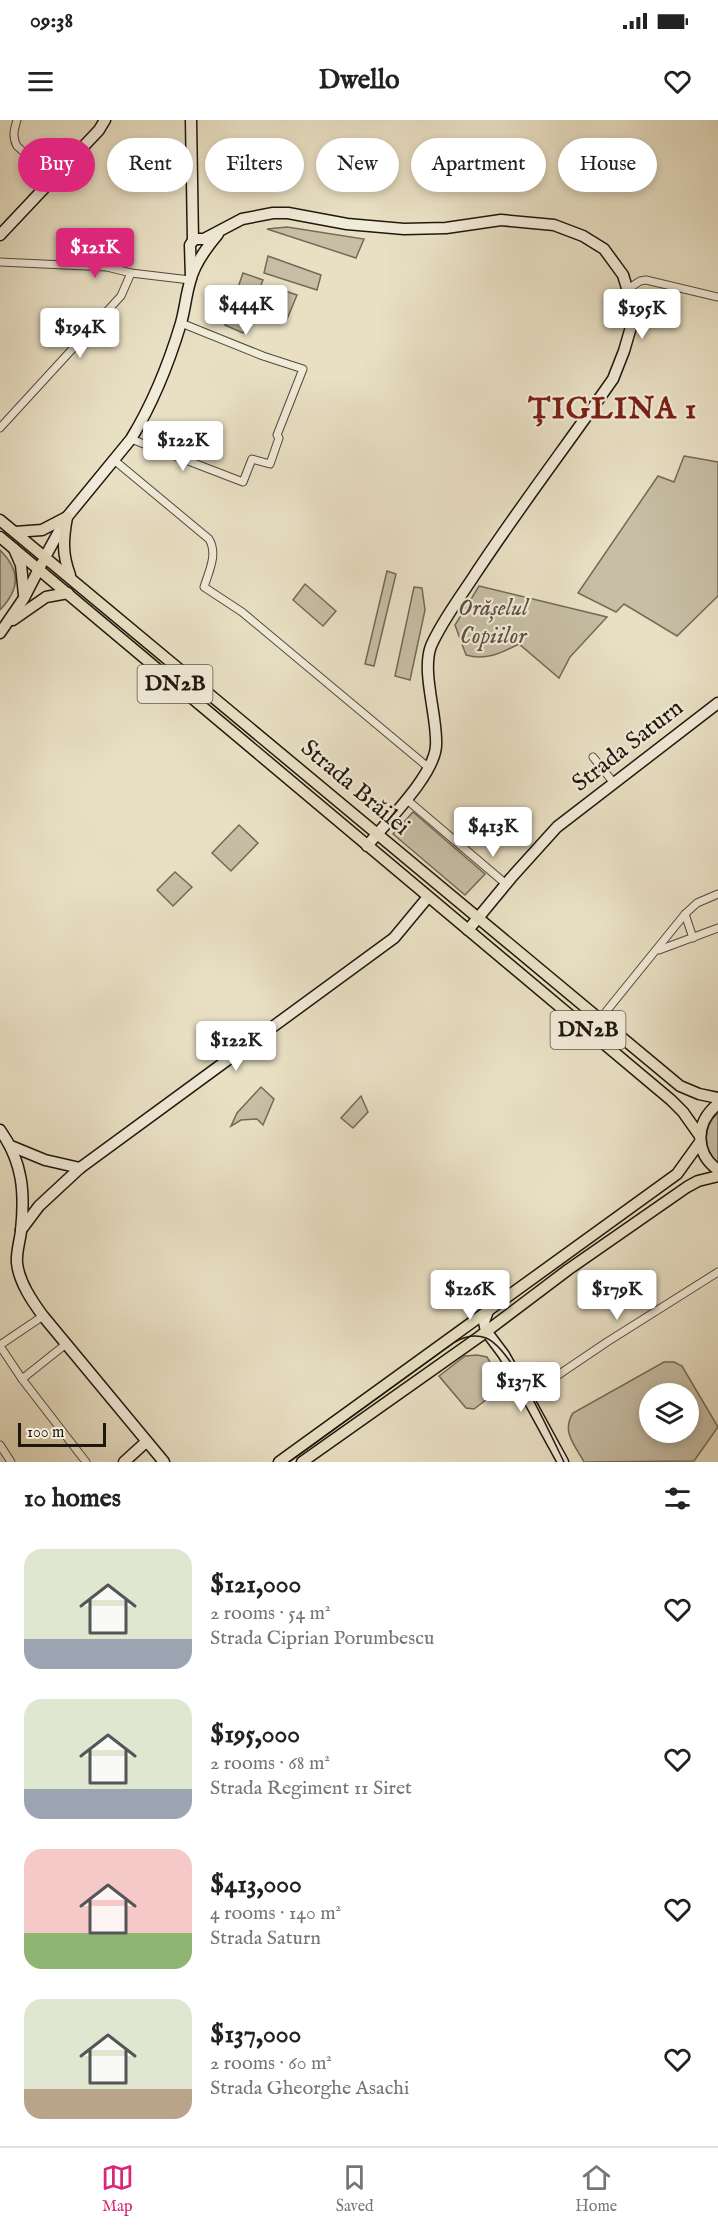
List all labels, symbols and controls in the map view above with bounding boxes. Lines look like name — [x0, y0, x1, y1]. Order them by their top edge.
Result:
text: 09:38 — [30, 7, 73, 35]
text: Dwello — [319, 64, 399, 98]
icon: menu — [24, 65, 57, 98]
icon: heart — [661, 65, 694, 98]
chip: Buy — [18, 138, 95, 192]
chip: Rent — [107, 138, 193, 192]
chip: Filters — [205, 138, 304, 192]
chip: New — [316, 138, 399, 192]
chip: Apartment — [411, 138, 546, 192]
chip: House — [558, 138, 657, 192]
pin: $121K — [53, 228, 137, 279]
text: $121K — [70, 235, 120, 260]
pin: $444K — [204, 285, 288, 336]
pin: $195K — [600, 289, 684, 340]
text: $444K — [219, 292, 273, 317]
text: $195K — [618, 296, 666, 321]
pin: $194K — [38, 308, 122, 359]
text: $194K — [54, 315, 106, 340]
district label: ȚIGLINA 1 — [527, 391, 698, 429]
pin: $122K — [141, 421, 225, 472]
text: $122K — [157, 428, 209, 453]
park label: Orășelul Copiilor — [458, 593, 530, 652]
road number: DN2B — [138, 665, 213, 703]
street label: Strada Saturn — [566, 693, 690, 799]
street label: Strada Brăilei — [294, 733, 416, 843]
pin: $413K — [451, 807, 535, 858]
text: $413K — [468, 814, 518, 839]
road number: DN2B — [550, 1011, 626, 1049]
pin: $122K — [194, 1021, 278, 1072]
text: $122K — [210, 1028, 262, 1053]
pin: $126K — [428, 1270, 512, 1321]
pin: $179K — [575, 1270, 659, 1321]
text: $126K — [445, 1277, 495, 1302]
text: $179K — [591, 1277, 643, 1302]
pin: $137K — [479, 1362, 563, 1413]
text: $137K — [496, 1369, 546, 1394]
map controls — [639, 1383, 699, 1443]
button: layers — [639, 1383, 699, 1443]
scale bar — [18, 1420, 106, 1448]
text: 100 m — [27, 1423, 64, 1443]
text: 10 homes — [24, 1482, 121, 1515]
icon: filters — [661, 1482, 694, 1515]
text: $121,000 — [210, 1568, 301, 1601]
icon: home — [72, 1573, 144, 1645]
icon: heart — [661, 1593, 694, 1626]
text: 2 rooms · 54 m² — [210, 1601, 331, 1626]
text: Strada Ciprian Porumbescu — [210, 1626, 434, 1651]
text: $195,000 — [210, 1718, 300, 1751]
icon: home — [72, 1723, 144, 1795]
icon: heart — [661, 1743, 694, 1776]
text: 2 rooms · 68 m² — [210, 1751, 330, 1776]
text: Strada Regiment 11 Siret — [210, 1776, 412, 1801]
text: $413,000 — [210, 1868, 302, 1901]
icon: home — [72, 1873, 144, 1945]
icon: heart — [661, 1893, 694, 1926]
text: 4 rooms · 140 m² — [210, 1901, 341, 1926]
text: Strada Saturn — [210, 1926, 321, 1951]
text: $137,000 — [210, 2018, 301, 2051]
icon: home — [72, 2023, 144, 2095]
icon: heart — [661, 2043, 694, 2076]
text: 2 rooms · 60 m² — [210, 2051, 332, 2076]
text: Strada Gheorghe Asachi — [210, 2076, 409, 2101]
tab: Map — [101, 2161, 134, 2217]
tab: Saved — [336, 2161, 374, 2217]
tab: Home — [575, 2161, 617, 2217]

